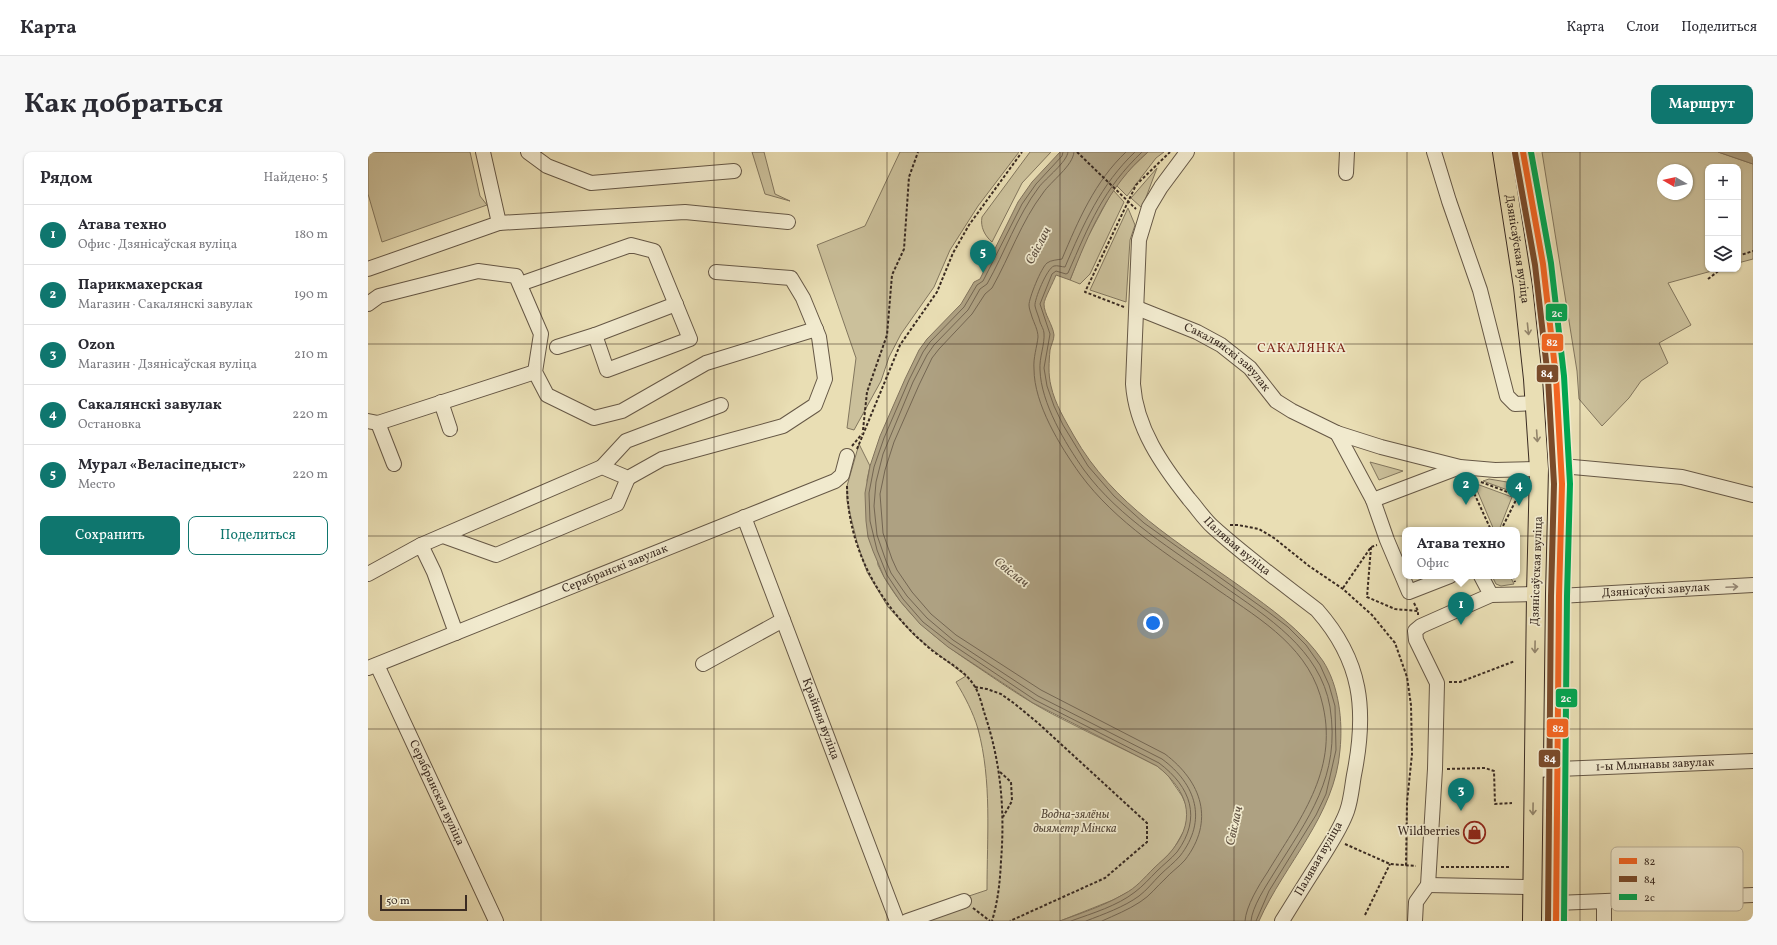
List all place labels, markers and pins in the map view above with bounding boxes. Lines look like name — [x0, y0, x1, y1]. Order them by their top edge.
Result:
pin: 5 — [970, 240, 996, 273]
pin: 2 — [1453, 472, 1479, 505]
pin: 4 — [1506, 473, 1532, 506]
pin: 1 — [1448, 592, 1474, 625]
pin: 3 — [1448, 778, 1474, 811]
shop icon: Wildberries — [1462, 819, 1488, 845]
place label: Wildberries — [1398, 824, 1460, 840]

